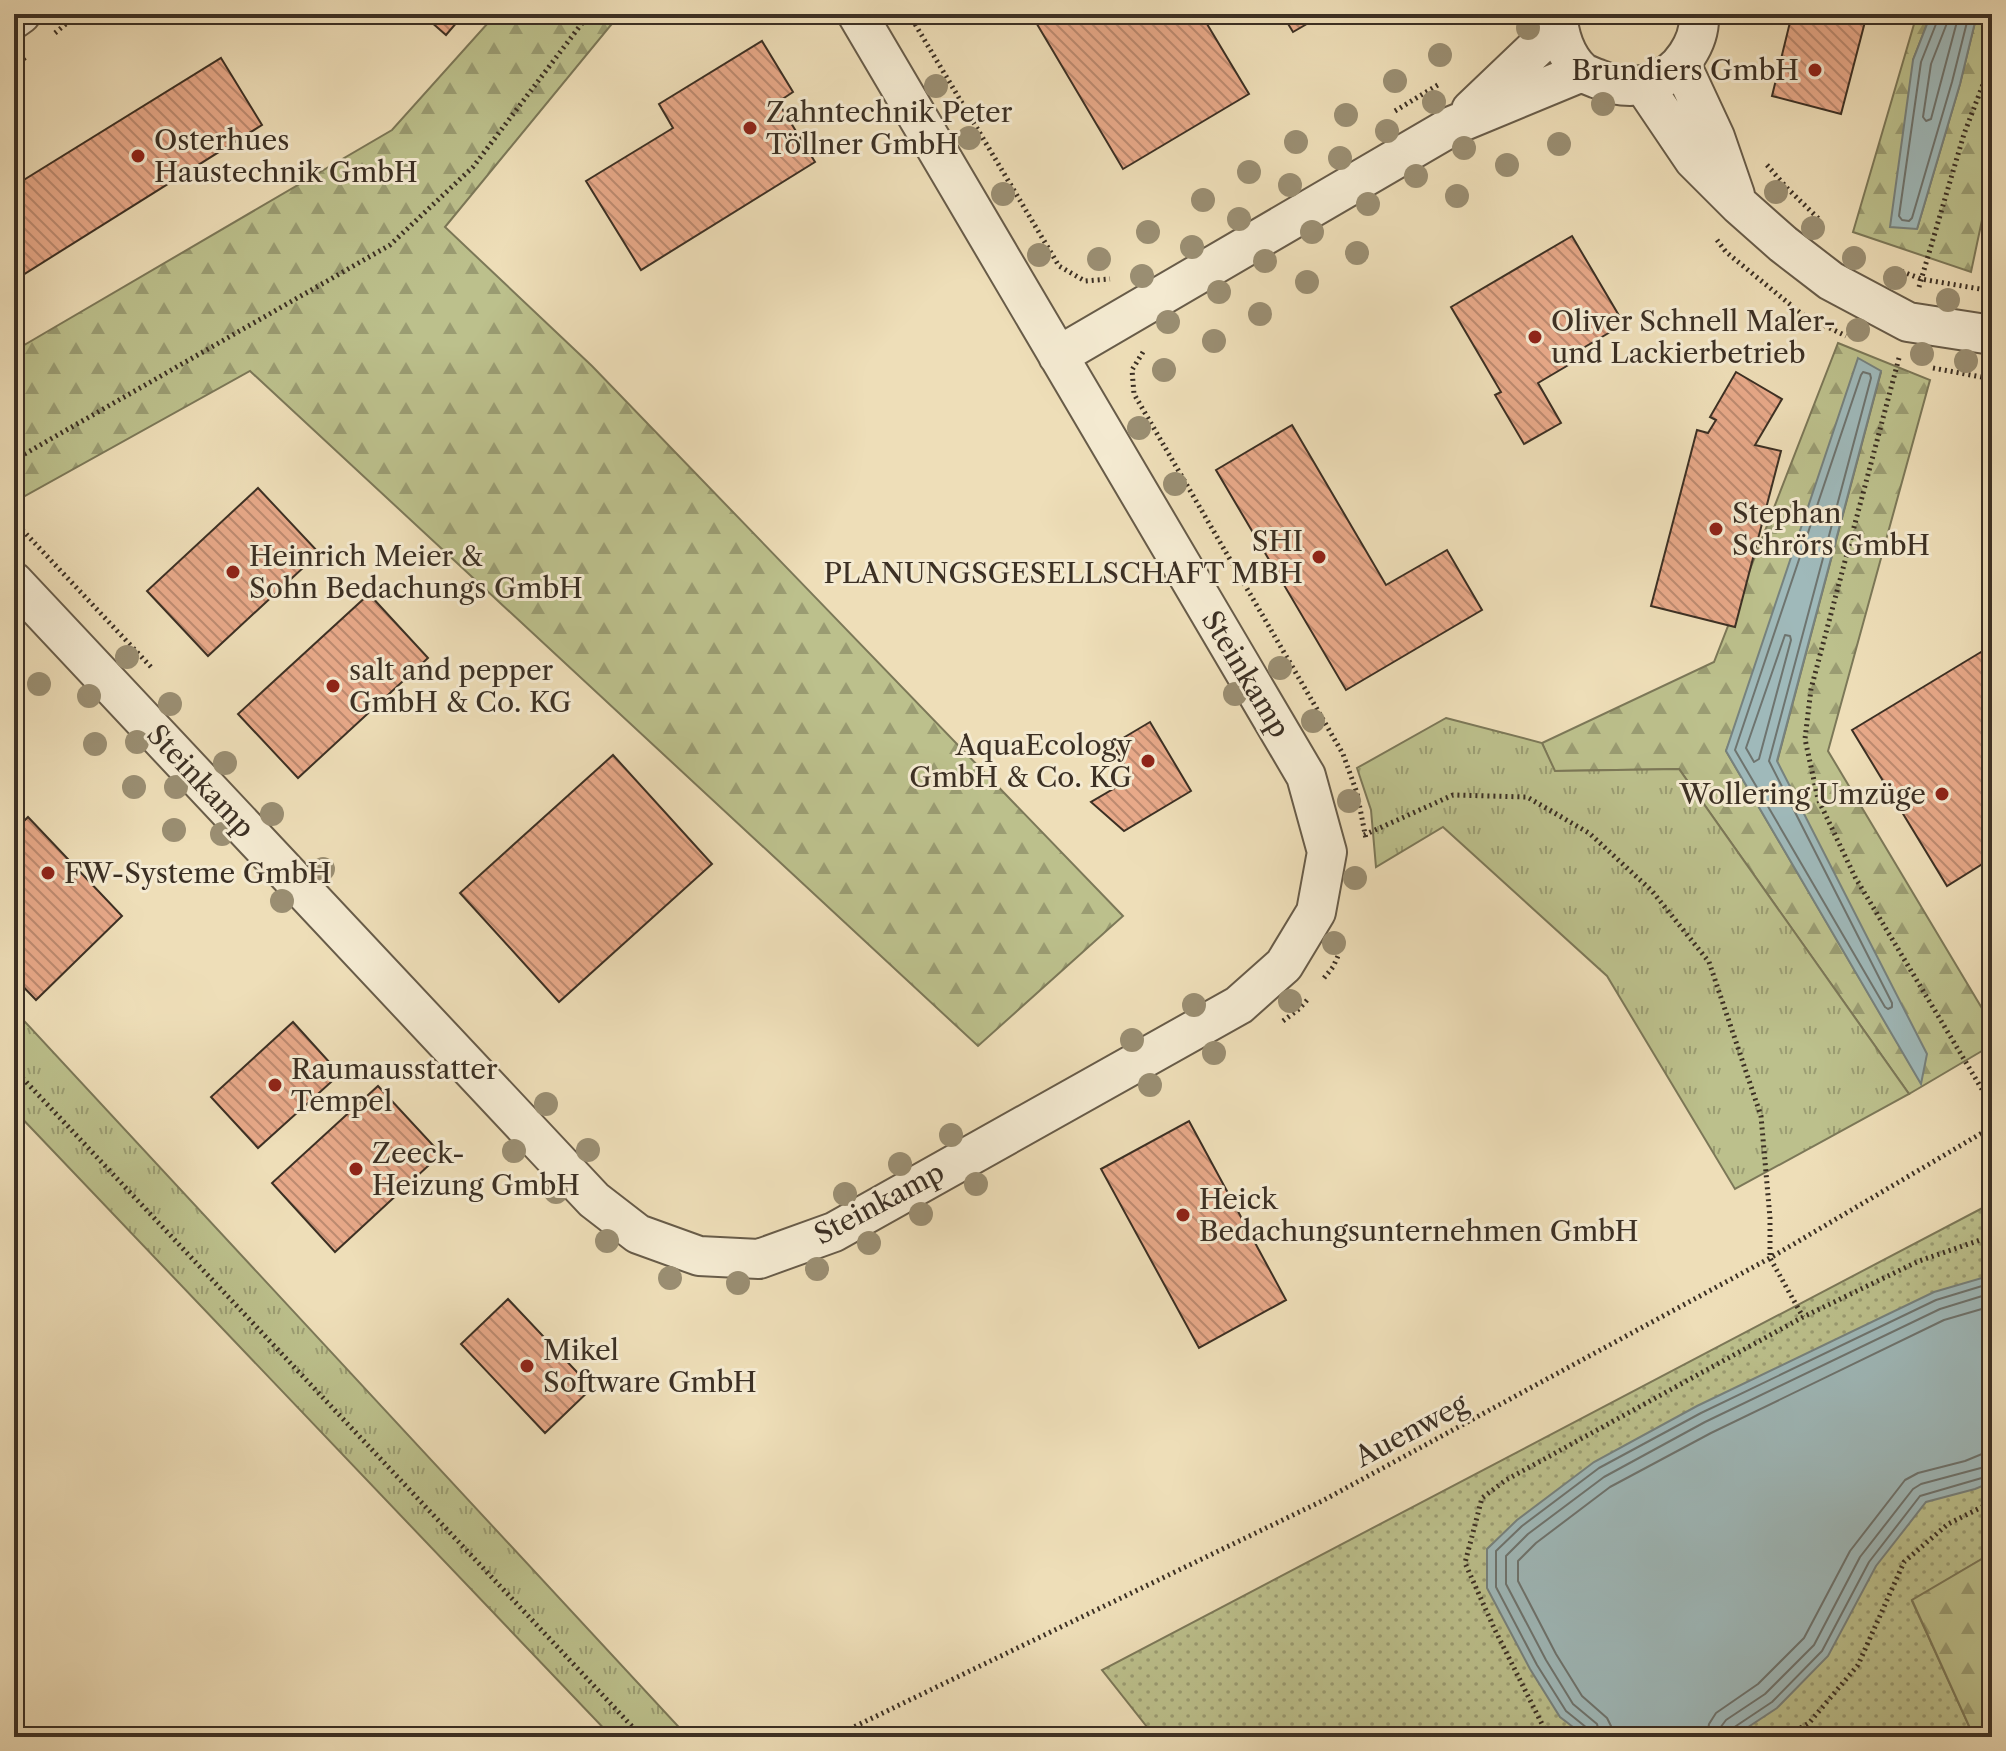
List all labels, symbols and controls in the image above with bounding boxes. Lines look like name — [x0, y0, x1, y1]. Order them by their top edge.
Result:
place label: Brundiers GmbH — [1571, 53, 1799, 87]
marker: Brundiers GmbH — [1806, 61, 1824, 79]
place label: Zahntechnik Peter Töllner GmbH — [766, 95, 1013, 161]
marker: Zahntechnik Peter Töllner GmbH — [741, 119, 759, 137]
place label: Osterhues Haustechnik GmbH — [154, 123, 418, 189]
marker: Osterhues Haustechnik GmbH — [129, 147, 147, 165]
place label: Oliver Schnell Maler- und Lackierbetrieb — [1551, 304, 1836, 370]
marker: Oliver Schnell Maler- und Lackierbetrieb — [1526, 328, 1544, 346]
place label: Stephan Schrörs GmbH — [1732, 496, 1930, 562]
marker: Stephan Schrörs GmbH — [1707, 520, 1725, 538]
place label: SHI PLANUNGSGESELLSCHAFT MBH — [823, 524, 1303, 590]
place label: Heinrich Meier & Sohn Bedachungs GmbH — [249, 539, 583, 605]
marker: SHI PLANUNGSGESELLSCHAFT MBH — [1310, 548, 1328, 566]
marker: Heinrich Meier & Sohn Bedachungs GmbH — [224, 563, 242, 581]
street label: Steinkamp — [1195, 604, 1297, 744]
place label: salt and pepper GmbH & Co. KG — [349, 653, 572, 719]
marker: salt and pepper GmbH & Co. KG — [324, 677, 342, 695]
street label: Steinkamp — [140, 717, 262, 845]
place label: AquaEcology GmbH & Co. KG — [909, 728, 1132, 794]
marker: AquaEcology GmbH & Co. KG — [1139, 752, 1157, 770]
place label: Wollering Umzüge — [1679, 777, 1926, 811]
marker: Wollering Umzüge — [1933, 785, 1951, 803]
place label: FW-Systeme GmbH — [64, 856, 332, 890]
marker: FW-Systeme GmbH — [39, 864, 57, 882]
place label: Raumausstatter Tempel — [291, 1052, 498, 1118]
marker: Raumausstatter Tempel — [266, 1076, 284, 1094]
place label: Zeeck- Heizung GmbH — [372, 1136, 580, 1202]
street label: Steinkamp — [808, 1155, 950, 1251]
marker: Zeeck- Heizung GmbH — [347, 1160, 365, 1178]
place label: Heick Bedachungsunternehmen GmbH — [1199, 1182, 1639, 1248]
marker: Heick Bedachungsunternehmen GmbH — [1174, 1206, 1192, 1224]
place label: Mikel Software GmbH — [543, 1333, 757, 1399]
marker: Mikel Software GmbH — [518, 1357, 536, 1375]
street label: Auenweg — [1348, 1386, 1473, 1474]

